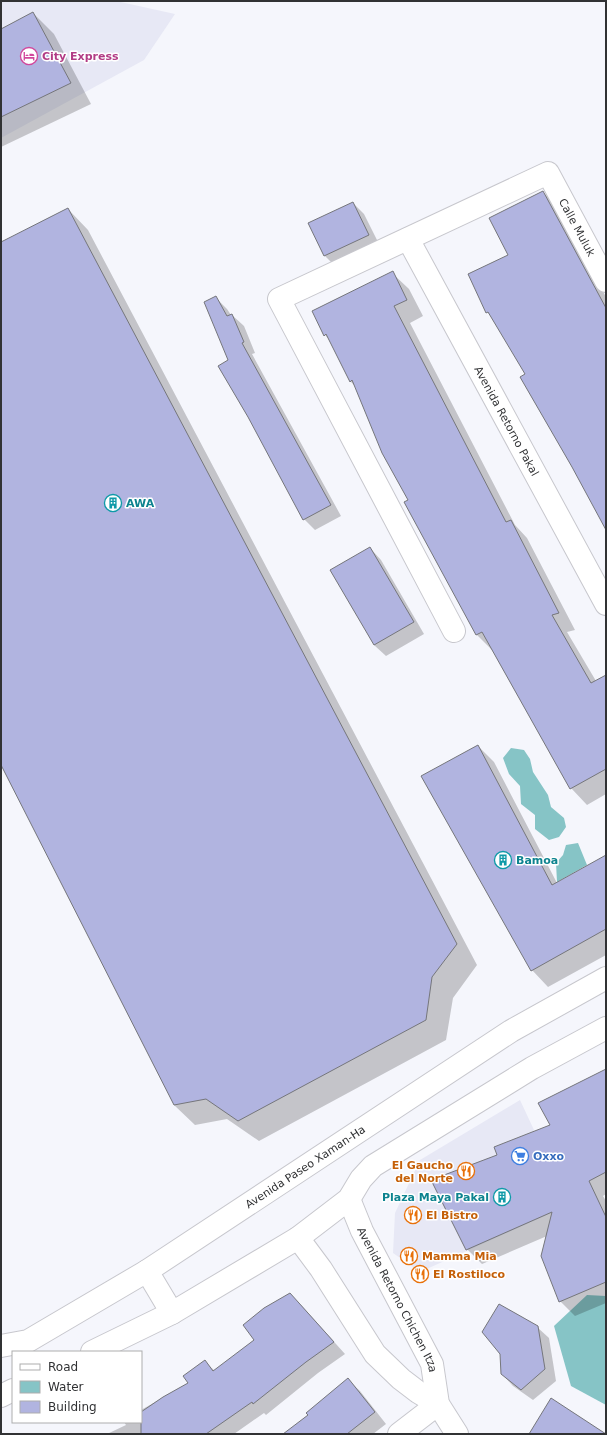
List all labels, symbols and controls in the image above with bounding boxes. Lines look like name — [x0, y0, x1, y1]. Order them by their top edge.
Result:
hotel icon: City Express — [19, 46, 39, 66]
place label: City Express — [42, 50, 119, 63]
street label: Calle Muluk — [556, 196, 598, 259]
street label: Avenida Retorno Pakal — [471, 364, 541, 478]
building icon: AWA — [103, 493, 123, 513]
place label: AWA — [126, 497, 155, 510]
building icon: Bamoa — [493, 850, 513, 870]
place label: Bamoa — [516, 854, 558, 867]
street label: Avenida Paseo Xaman-Ha — [243, 1123, 368, 1211]
supermarket icon: Oxxo — [510, 1146, 530, 1166]
place label: Oxxo — [533, 1150, 565, 1163]
place label: El Gaucho del Norte — [392, 1159, 453, 1185]
restaurant icon: El Gaucho del Norte — [456, 1161, 476, 1181]
building icon: Plaza Maya Pakal — [492, 1187, 512, 1207]
place label: Plaza Maya Pakal — [382, 1191, 489, 1204]
restaurant icon: El Bistro — [403, 1205, 423, 1225]
place label: El Bistro — [426, 1209, 478, 1222]
street label: Avenida Retorno Chichen Itza — [354, 1225, 439, 1373]
restaurant icon: Mamma Mia — [399, 1246, 419, 1266]
place label: Mamma Mia — [422, 1250, 497, 1263]
restaurant icon: El Rostiloco — [410, 1264, 430, 1284]
place label: El Rostiloco — [433, 1268, 506, 1281]
legend — [12, 1351, 142, 1423]
text: Road — [48, 1360, 78, 1374]
text: Water — [48, 1380, 84, 1394]
text: Building — [48, 1400, 97, 1414]

